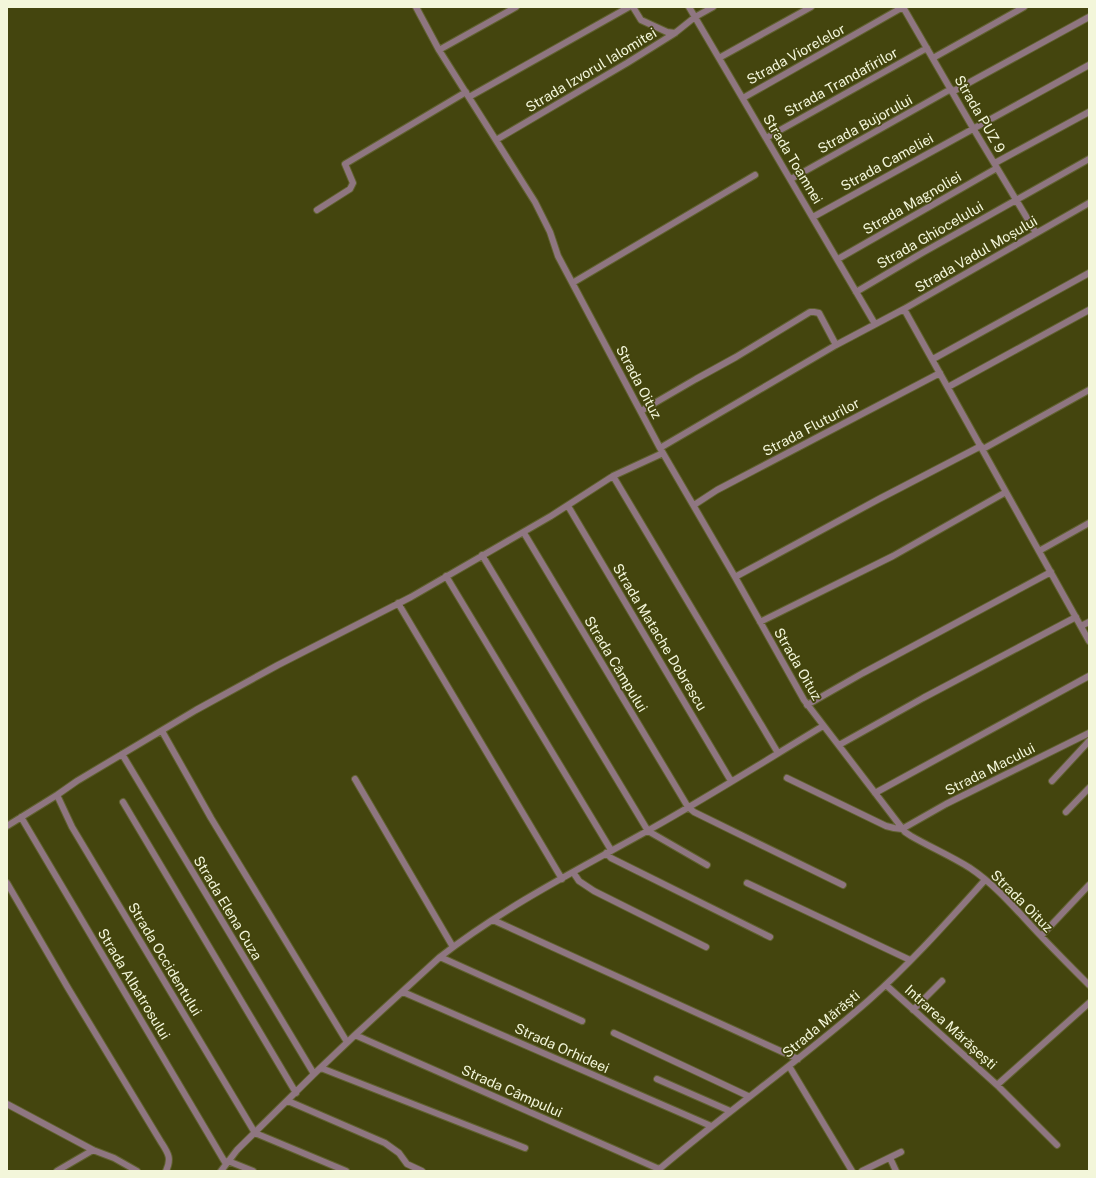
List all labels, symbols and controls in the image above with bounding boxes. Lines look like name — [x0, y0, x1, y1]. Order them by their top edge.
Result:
street label: Strada Viorelelor — [744, 20, 848, 88]
street label: Strada Izvorul Ialomitei — [523, 25, 659, 115]
street label: Strada Trandafirilor — [782, 44, 900, 120]
street label: Strada PUZ 9 — [951, 72, 1009, 156]
street label: Strada Bujorului — [815, 91, 915, 157]
street label: Strada Toamnei — [760, 111, 826, 207]
street label: Strada Cameliei — [838, 130, 936, 194]
street label: Strada Magnoliei — [860, 168, 964, 238]
street label: Strada Ghiocelului — [874, 198, 986, 272]
street label: Strada Vadul Moșului — [912, 212, 1040, 296]
street label: Strada Oituz — [613, 343, 665, 422]
street label: Strada Fluturilor — [760, 395, 862, 459]
street label: Strada Matache Dobrescu — [610, 561, 710, 713]
street label: Strada Câmpului — [581, 613, 651, 715]
street label: Strada Oituz — [771, 625, 825, 703]
street label: Strada Macului — [942, 739, 1038, 799]
street label: Strada Elena Cuza — [191, 853, 265, 963]
street label: Strada Oituz — [988, 867, 1056, 935]
street label: Strada Occidentului — [125, 900, 205, 1018]
street label: Strada Albatrosului — [95, 926, 173, 1042]
street label: Intrarea Mărășești — [902, 981, 1000, 1073]
street label: Strada Mărăști — [779, 987, 863, 1061]
street label: Strada Orhideei — [512, 1020, 612, 1076]
street label: Strada Câmpului — [459, 1062, 565, 1120]

